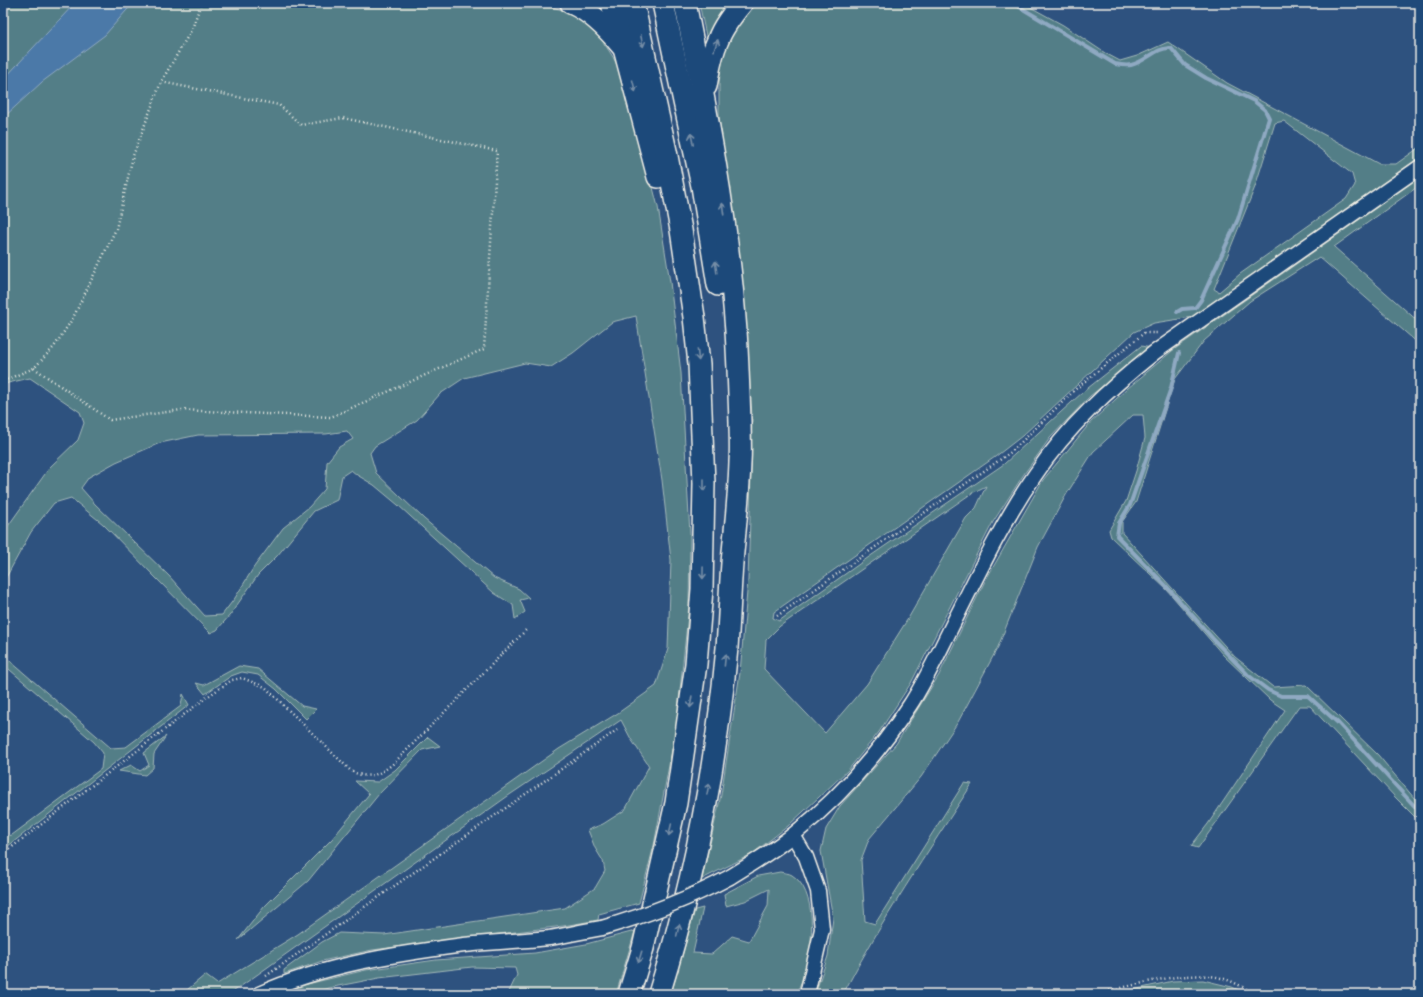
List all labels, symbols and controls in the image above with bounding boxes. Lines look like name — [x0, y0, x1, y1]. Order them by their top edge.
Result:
one-way arrow — [638, 34, 646, 47]
one-way arrow — [713, 38, 720, 51]
one-way arrow — [631, 79, 638, 92]
one-way arrow — [688, 133, 696, 146]
one-way arrow — [719, 203, 727, 216]
one-way arrow — [712, 261, 720, 274]
one-way arrow — [695, 348, 702, 361]
one-way arrow — [700, 478, 708, 491]
one-way arrow — [699, 566, 707, 579]
one-way arrow — [721, 654, 729, 667]
one-way arrow — [687, 695, 695, 708]
one-way arrow — [704, 783, 712, 796]
one-way arrow — [666, 823, 674, 836]
one-way arrow — [674, 924, 682, 937]
one-way arrow — [636, 950, 643, 963]

